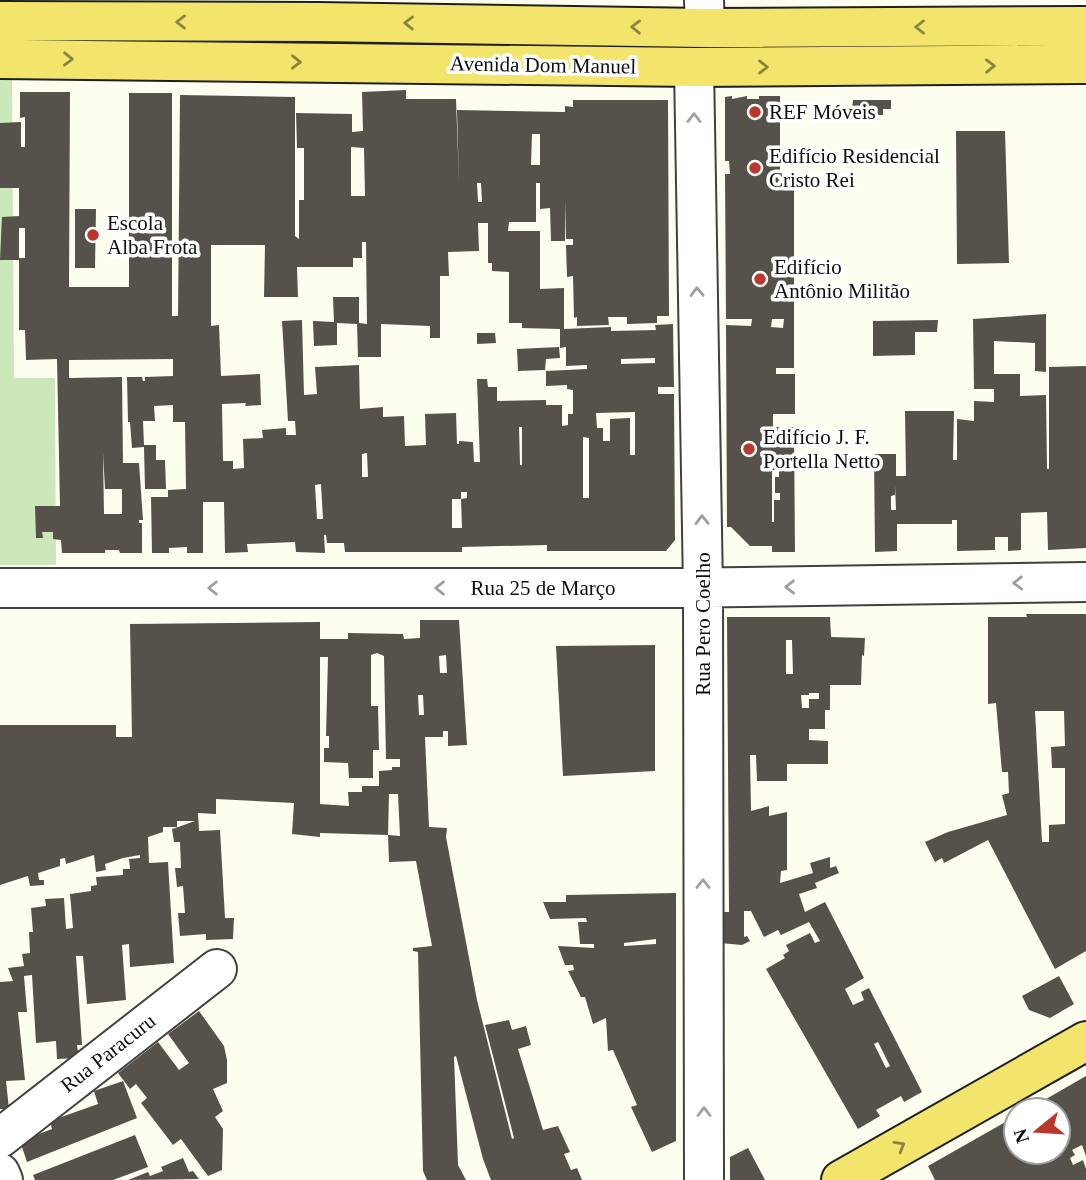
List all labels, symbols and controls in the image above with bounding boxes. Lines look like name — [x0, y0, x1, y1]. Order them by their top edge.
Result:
one-way arrow — [176, 14, 186, 30]
one-way arrow — [403, 16, 414, 31]
one-way arrow — [631, 19, 641, 35]
one-way arrow — [914, 19, 925, 35]
street label: Avenida Dom Manuel — [450, 51, 636, 79]
one-way arrow — [63, 52, 74, 67]
one-way arrow — [291, 54, 301, 70]
one-way arrow — [985, 58, 996, 74]
one-way arrow — [758, 59, 768, 75]
place label: REF Móveis — [769, 100, 876, 124]
marker: REF Móveis — [747, 104, 763, 120]
one-way arrow — [686, 112, 702, 122]
place label: Edifício Residencial Cristo Rei — [769, 144, 940, 192]
marker: Edifício Residencial Cristo Rei — [747, 160, 763, 176]
place label: Escola Alba Frota — [107, 211, 198, 259]
marker: Escola Alba Frota — [85, 227, 101, 243]
place label: Edifício Antônio Militão — [774, 255, 910, 303]
marker: Edifício Antônio Militão — [752, 271, 768, 287]
one-way arrow — [689, 287, 705, 297]
place label: Edifício J. F. Portella Netto — [763, 425, 880, 473]
marker: Edifício J. F. Portella Netto — [741, 441, 757, 457]
one-way arrow — [694, 514, 709, 525]
street label: Rua Pero Coelho — [691, 552, 715, 696]
street label: Rua 25 de Março — [470, 576, 616, 600]
one-way arrow — [1012, 576, 1023, 591]
one-way arrow — [785, 579, 795, 595]
one-way arrow — [207, 580, 218, 596]
one-way arrow — [435, 580, 445, 596]
one-way arrow — [695, 879, 711, 889]
street label: Rua Paracuru — [56, 1008, 161, 1097]
north arrow — [1002, 1096, 1072, 1166]
one-way arrow — [696, 1106, 712, 1117]
text: N — [1009, 1126, 1033, 1146]
one-way arrow — [893, 1141, 906, 1154]

